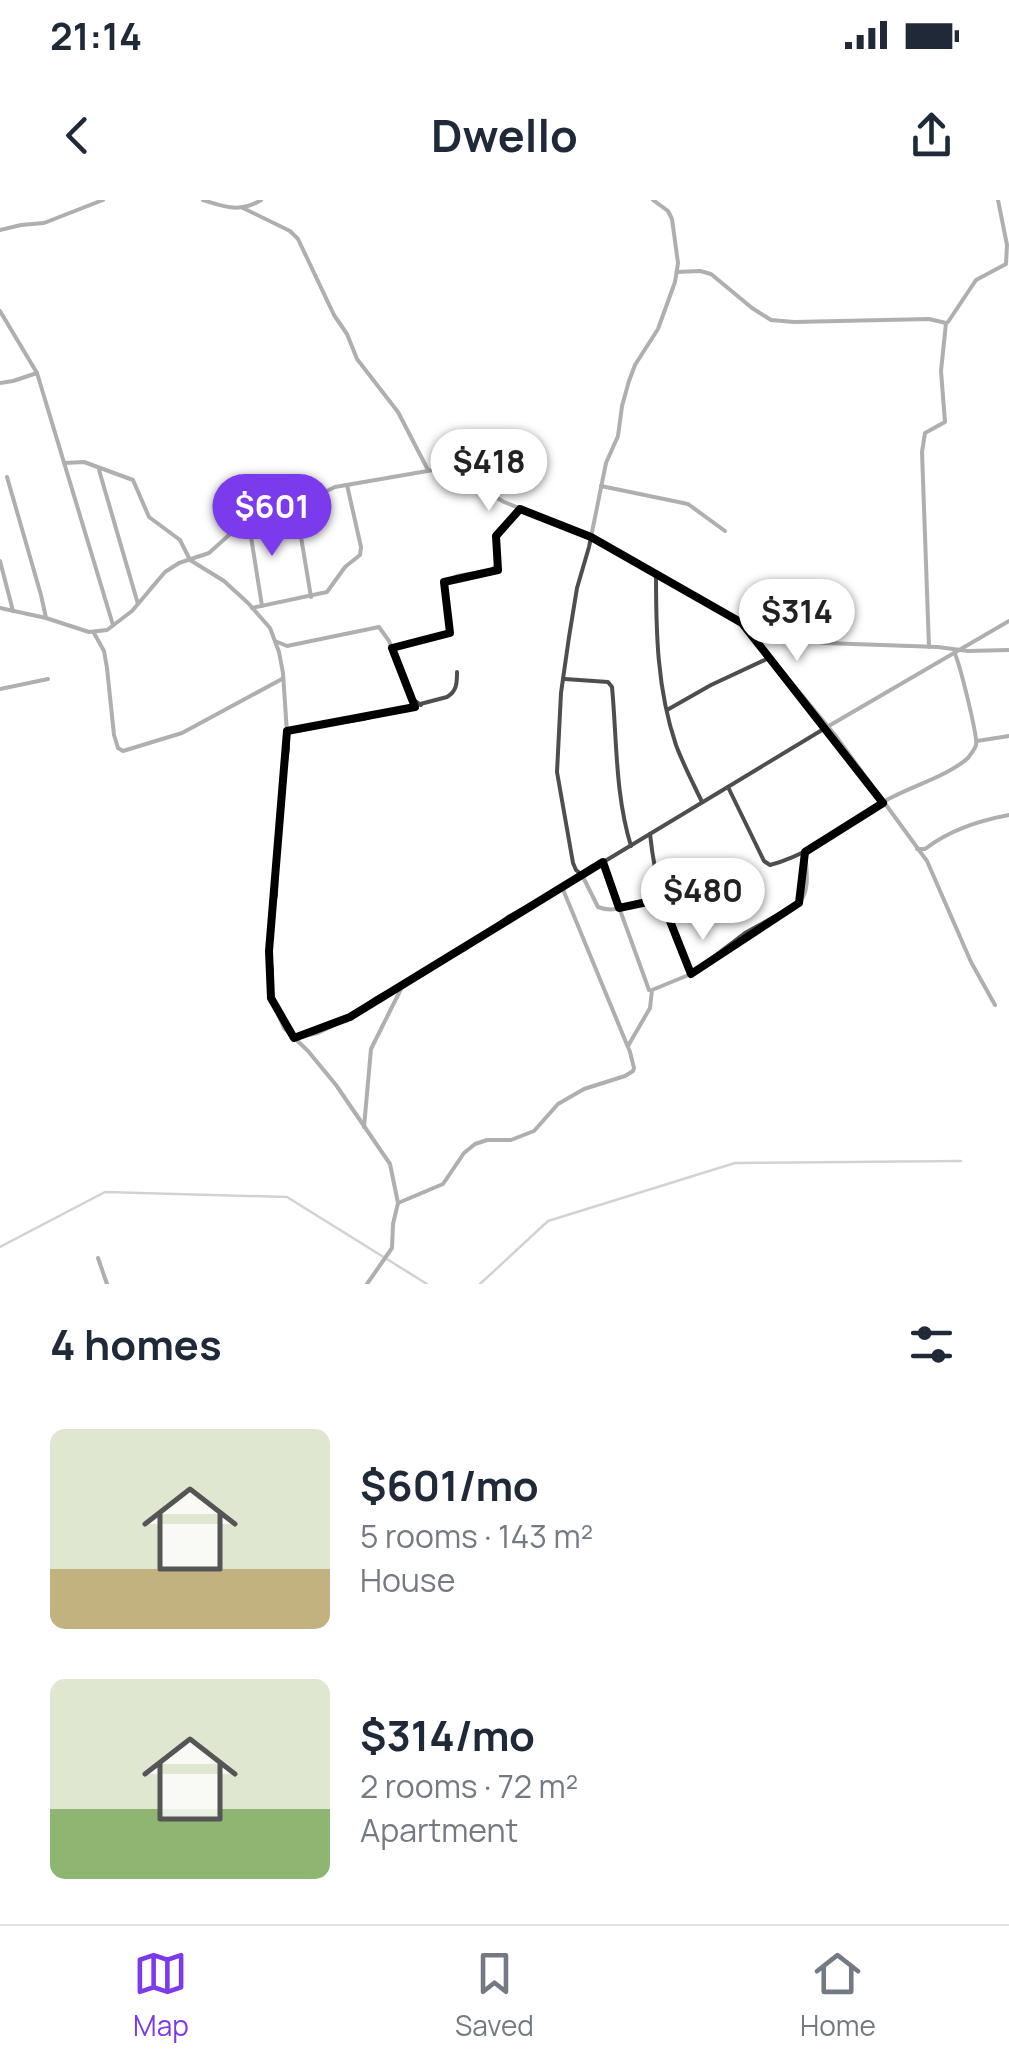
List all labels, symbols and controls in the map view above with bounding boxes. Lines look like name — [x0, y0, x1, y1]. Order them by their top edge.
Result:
text: 21:14 — [50, 9, 142, 61]
text: Dwello — [431, 104, 578, 166]
icon: back — [50, 108, 105, 163]
icon: share — [904, 108, 959, 163]
pin: $418 — [430, 429, 548, 514]
text: $418 — [452, 439, 526, 483]
pin: $601 — [213, 474, 331, 559]
text: $601 — [234, 484, 310, 528]
pin: $314 — [738, 579, 856, 664]
text: $314 — [761, 589, 833, 633]
pin: $480 — [644, 858, 762, 943]
text: $480 — [663, 868, 743, 912]
text: 4 homes — [50, 1315, 222, 1373]
icon: filters — [904, 1317, 959, 1372]
text: $601/mo — [360, 1456, 539, 1514]
icon: home — [130, 1469, 250, 1589]
text: 5 rooms · 143 m² — [360, 1514, 593, 1558]
text: House — [360, 1558, 455, 1602]
text: $314/mo — [360, 1706, 535, 1764]
icon: home — [130, 1719, 250, 1839]
text: 2 rooms · 72 m² — [360, 1764, 578, 1808]
text: Apartment — [360, 1808, 518, 1852]
tab: Map — [133, 1946, 189, 2044]
tab: Saved — [455, 1946, 534, 2044]
tab: Home — [800, 1946, 876, 2044]

